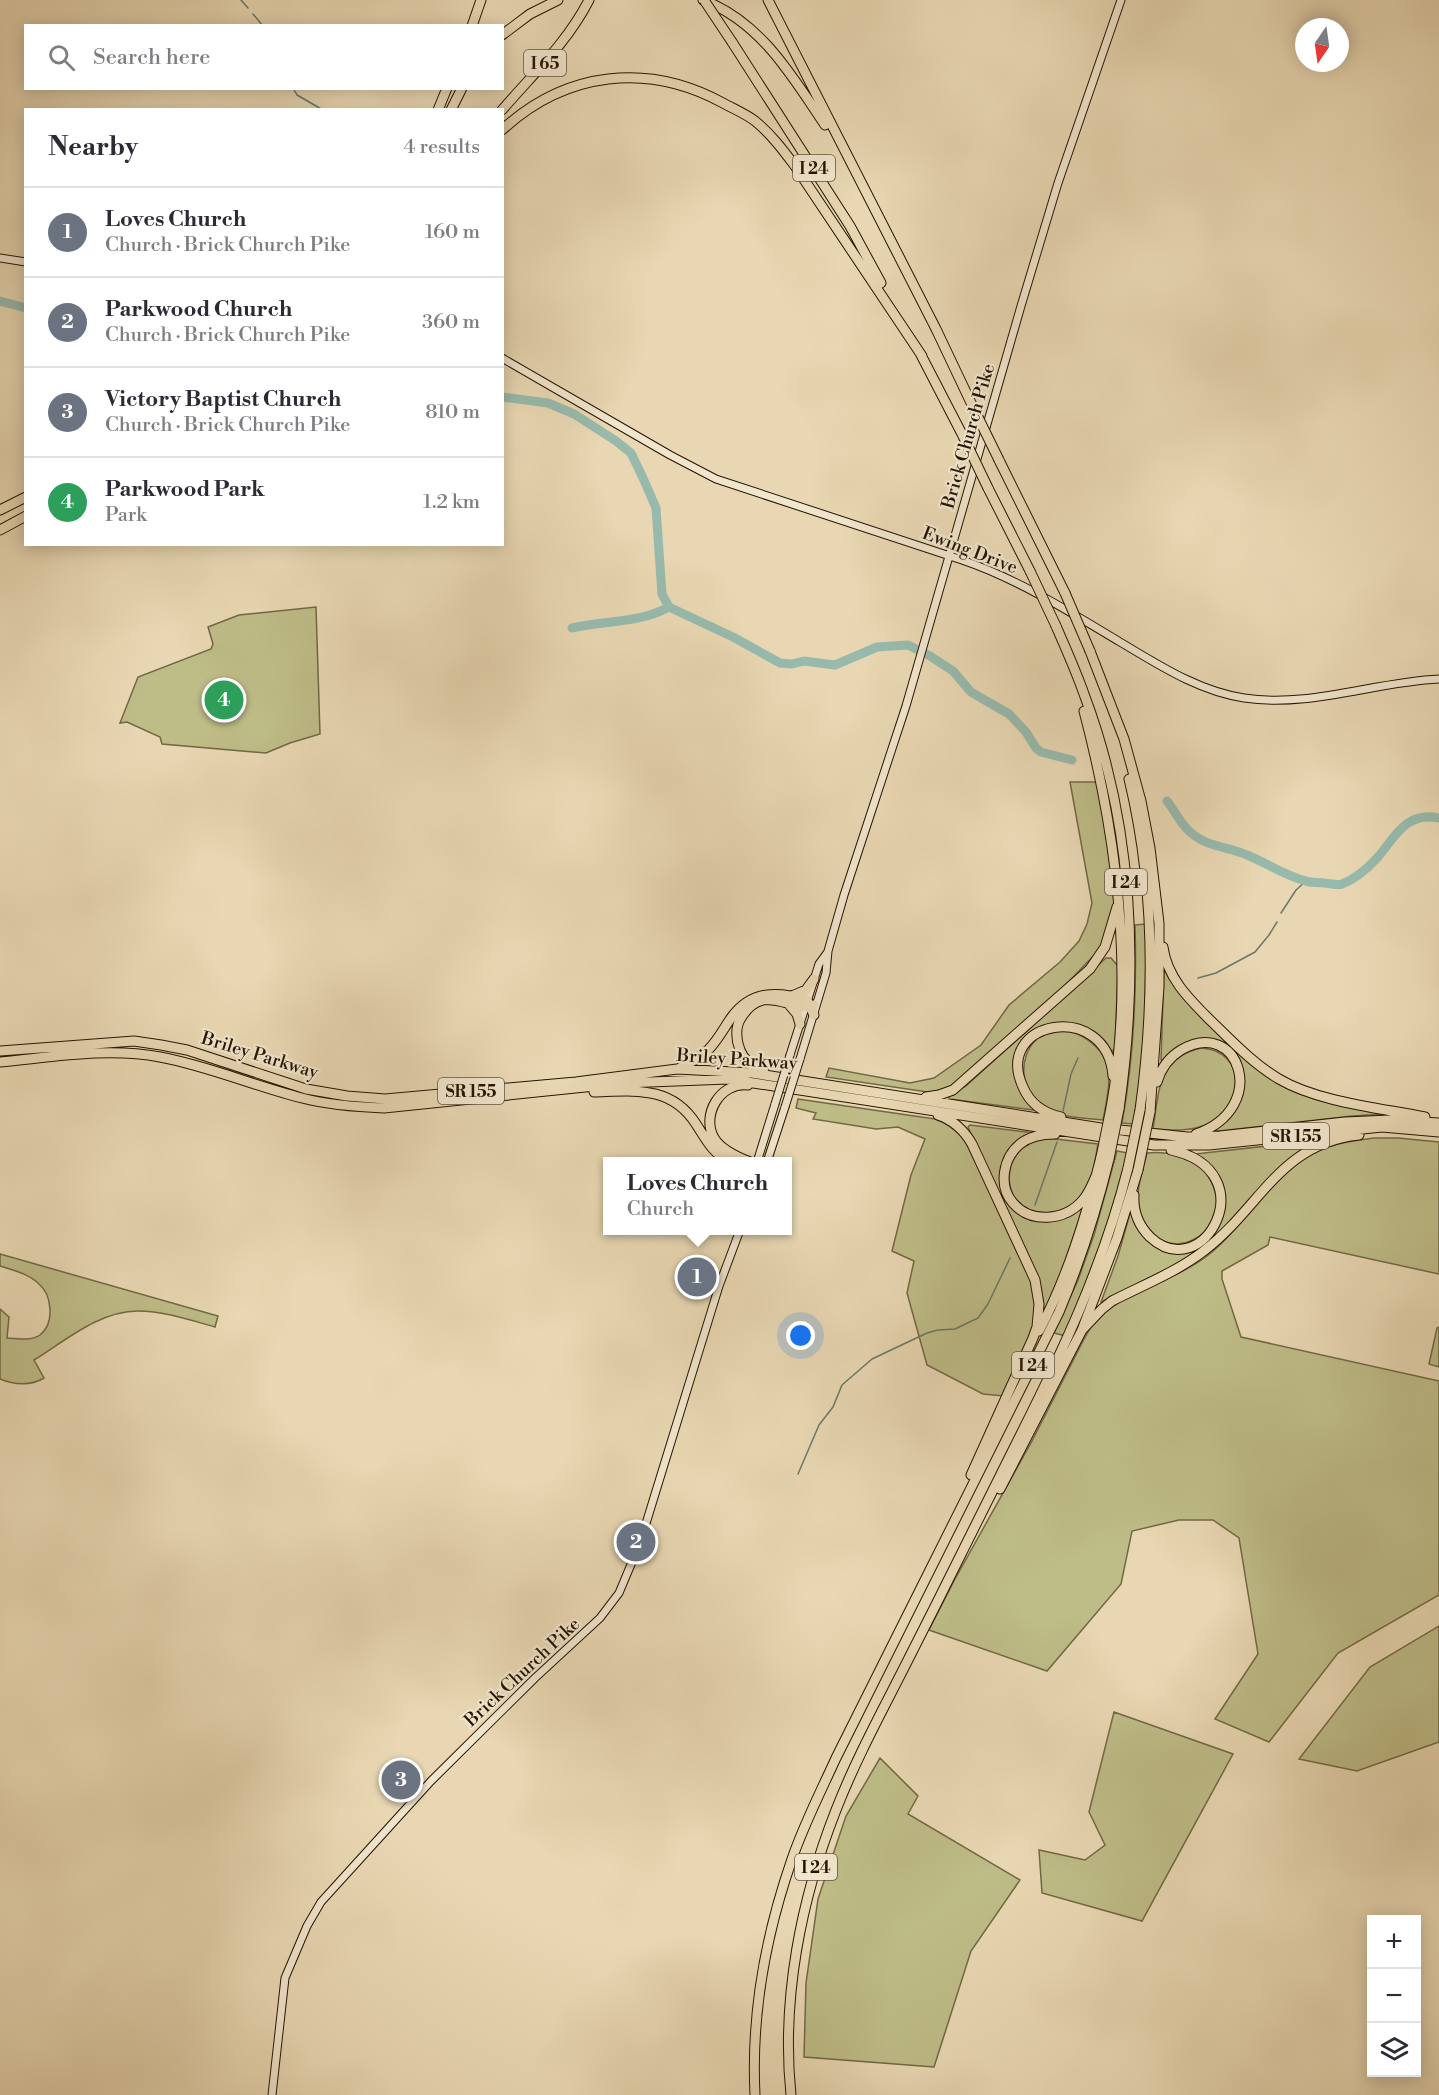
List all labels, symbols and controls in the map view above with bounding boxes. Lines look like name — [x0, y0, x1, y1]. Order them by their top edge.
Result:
north arrow — [1295, 18, 1349, 72]
search box — [24, 24, 504, 90]
icon: search — [45, 41, 78, 74]
text: Search here — [93, 44, 210, 71]
road number: I 65 — [524, 50, 566, 76]
text: Nearby — [48, 131, 138, 163]
text: 4 results — [403, 135, 480, 160]
road number: I 24 — [793, 155, 835, 181]
text: Loves Church — [105, 206, 246, 233]
text: 1 — [63, 220, 72, 245]
text: 160 m — [425, 220, 480, 245]
text: Church · Brick Church Pike — [105, 233, 350, 258]
text: Parkwood Church — [105, 296, 292, 323]
text: 2 — [61, 310, 74, 335]
text: 360 m — [422, 310, 480, 335]
text: Church · Brick Church Pike — [105, 323, 350, 348]
street label: Brick Church Pike — [937, 361, 1000, 512]
text: Victory Baptist Church — [105, 386, 341, 413]
text: 3 — [61, 400, 74, 425]
text: 810 m — [425, 400, 480, 425]
text: Church · Brick Church Pike — [105, 413, 350, 438]
text: Parkwood Park — [105, 476, 264, 503]
text: 4 — [61, 490, 74, 515]
text: 1.2 km — [423, 490, 480, 515]
text: Park — [105, 503, 147, 528]
street label: Ewing Drive — [919, 522, 1021, 579]
pin: 4 — [204, 678, 244, 722]
road number: I 24 — [1105, 869, 1147, 895]
street label: Briley Parkway — [198, 1026, 321, 1084]
street label: Briley Parkway — [675, 1044, 798, 1075]
road number: SR 155 — [438, 1078, 504, 1104]
road number: SR 155 — [1263, 1123, 1329, 1149]
popup — [603, 1157, 792, 1235]
text: Loves Church — [627, 1170, 768, 1197]
text: Church — [627, 1197, 694, 1222]
pin: 1 — [678, 1254, 716, 1300]
your location — [786, 1321, 815, 1350]
road number: I 24 — [1012, 1352, 1054, 1378]
pin: 2 — [616, 1520, 656, 1564]
street label: Brick Church Pike — [459, 1613, 585, 1733]
pin: 3 — [382, 1758, 420, 1802]
road number: I 24 — [795, 1854, 837, 1880]
map controls — [1367, 1915, 1421, 2077]
button: + — [1367, 1915, 1421, 1969]
button: − — [1367, 1969, 1421, 2023]
button: layers — [1367, 2023, 1421, 2077]

